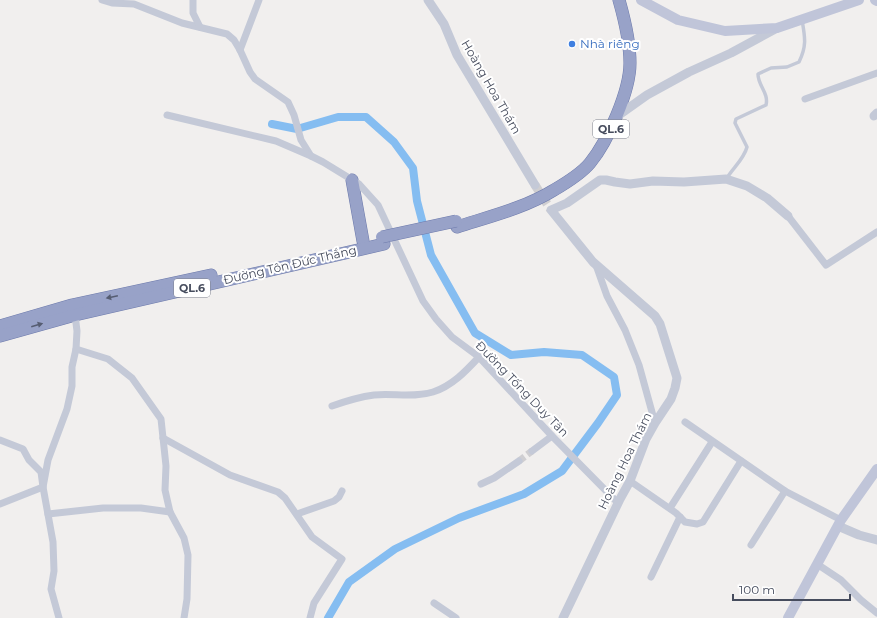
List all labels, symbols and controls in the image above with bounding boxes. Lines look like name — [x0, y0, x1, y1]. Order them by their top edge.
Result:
place label: Nhà riêng — [580, 36, 640, 51]
street label: Hoàng Hoa Thám — [458, 37, 524, 136]
marker: Nhà riêng — [567, 39, 577, 49]
road number: QL.6 — [593, 120, 629, 138]
street label: Đường Tôn Đức Thắng — [222, 242, 358, 287]
road number: QL.6 — [174, 279, 210, 297]
one-way arrow — [106, 294, 118, 300]
one-way arrow — [32, 322, 44, 328]
street label: Đường Tống Duy Tân — [473, 338, 572, 440]
street label: Hoàng Hoa Thám — [595, 410, 655, 512]
scale bar — [733, 576, 850, 602]
text: 100 m — [739, 582, 775, 597]

